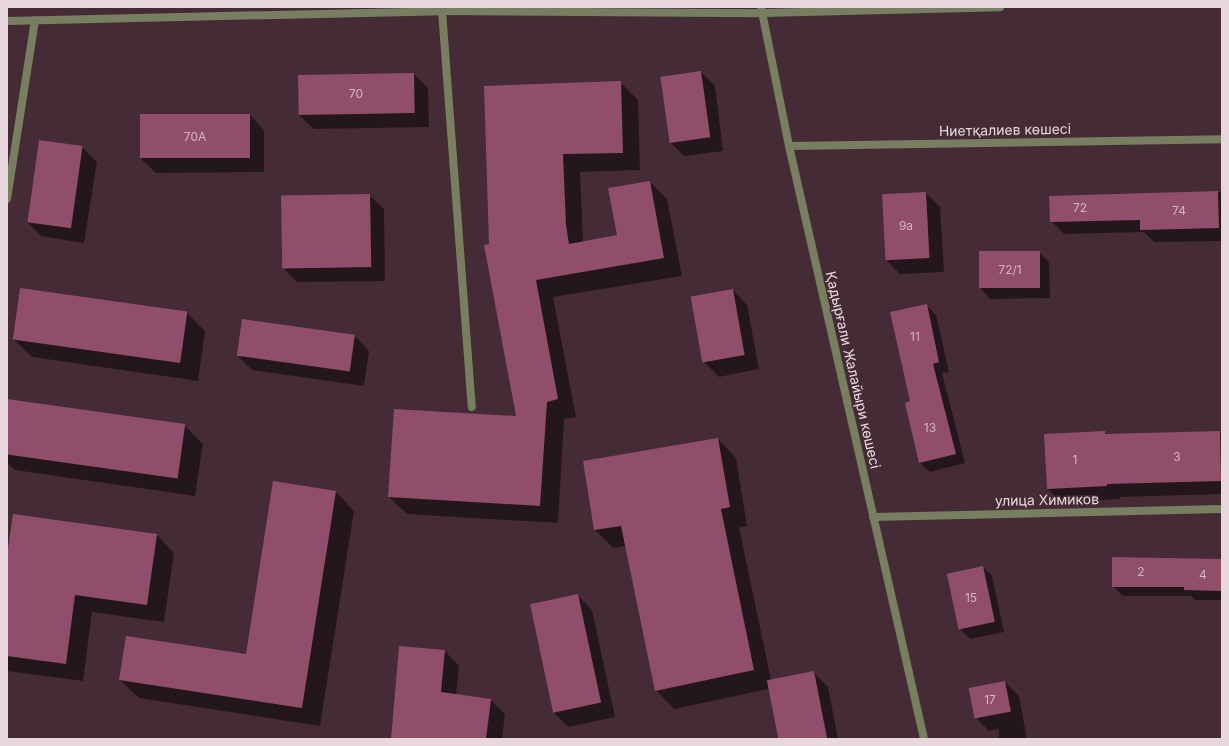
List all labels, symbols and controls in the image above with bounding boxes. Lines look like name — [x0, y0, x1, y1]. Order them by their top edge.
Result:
house number: 70 — [349, 87, 363, 101]
street label: Ниетқалиев көшесі — [939, 120, 1071, 140]
house number: 70А — [184, 130, 206, 144]
house number: 72 — [1073, 201, 1087, 215]
house number: 74 — [1172, 204, 1186, 218]
house number: 9а — [899, 219, 913, 233]
house number: 72/1 — [998, 263, 1022, 277]
street label: Қадырғали Жалайыри көшесі — [822, 270, 884, 470]
house number: 11 — [910, 330, 920, 344]
house number: 13 — [924, 421, 936, 435]
house number: 3 — [1173, 450, 1181, 464]
house number: 1 — [1073, 453, 1077, 467]
street label: улица Химиков — [995, 491, 1099, 509]
house number: 2 — [1137, 565, 1145, 579]
house number: 4 — [1199, 568, 1207, 582]
house number: 15 — [965, 591, 977, 605]
house number: 17 — [984, 693, 996, 707]

